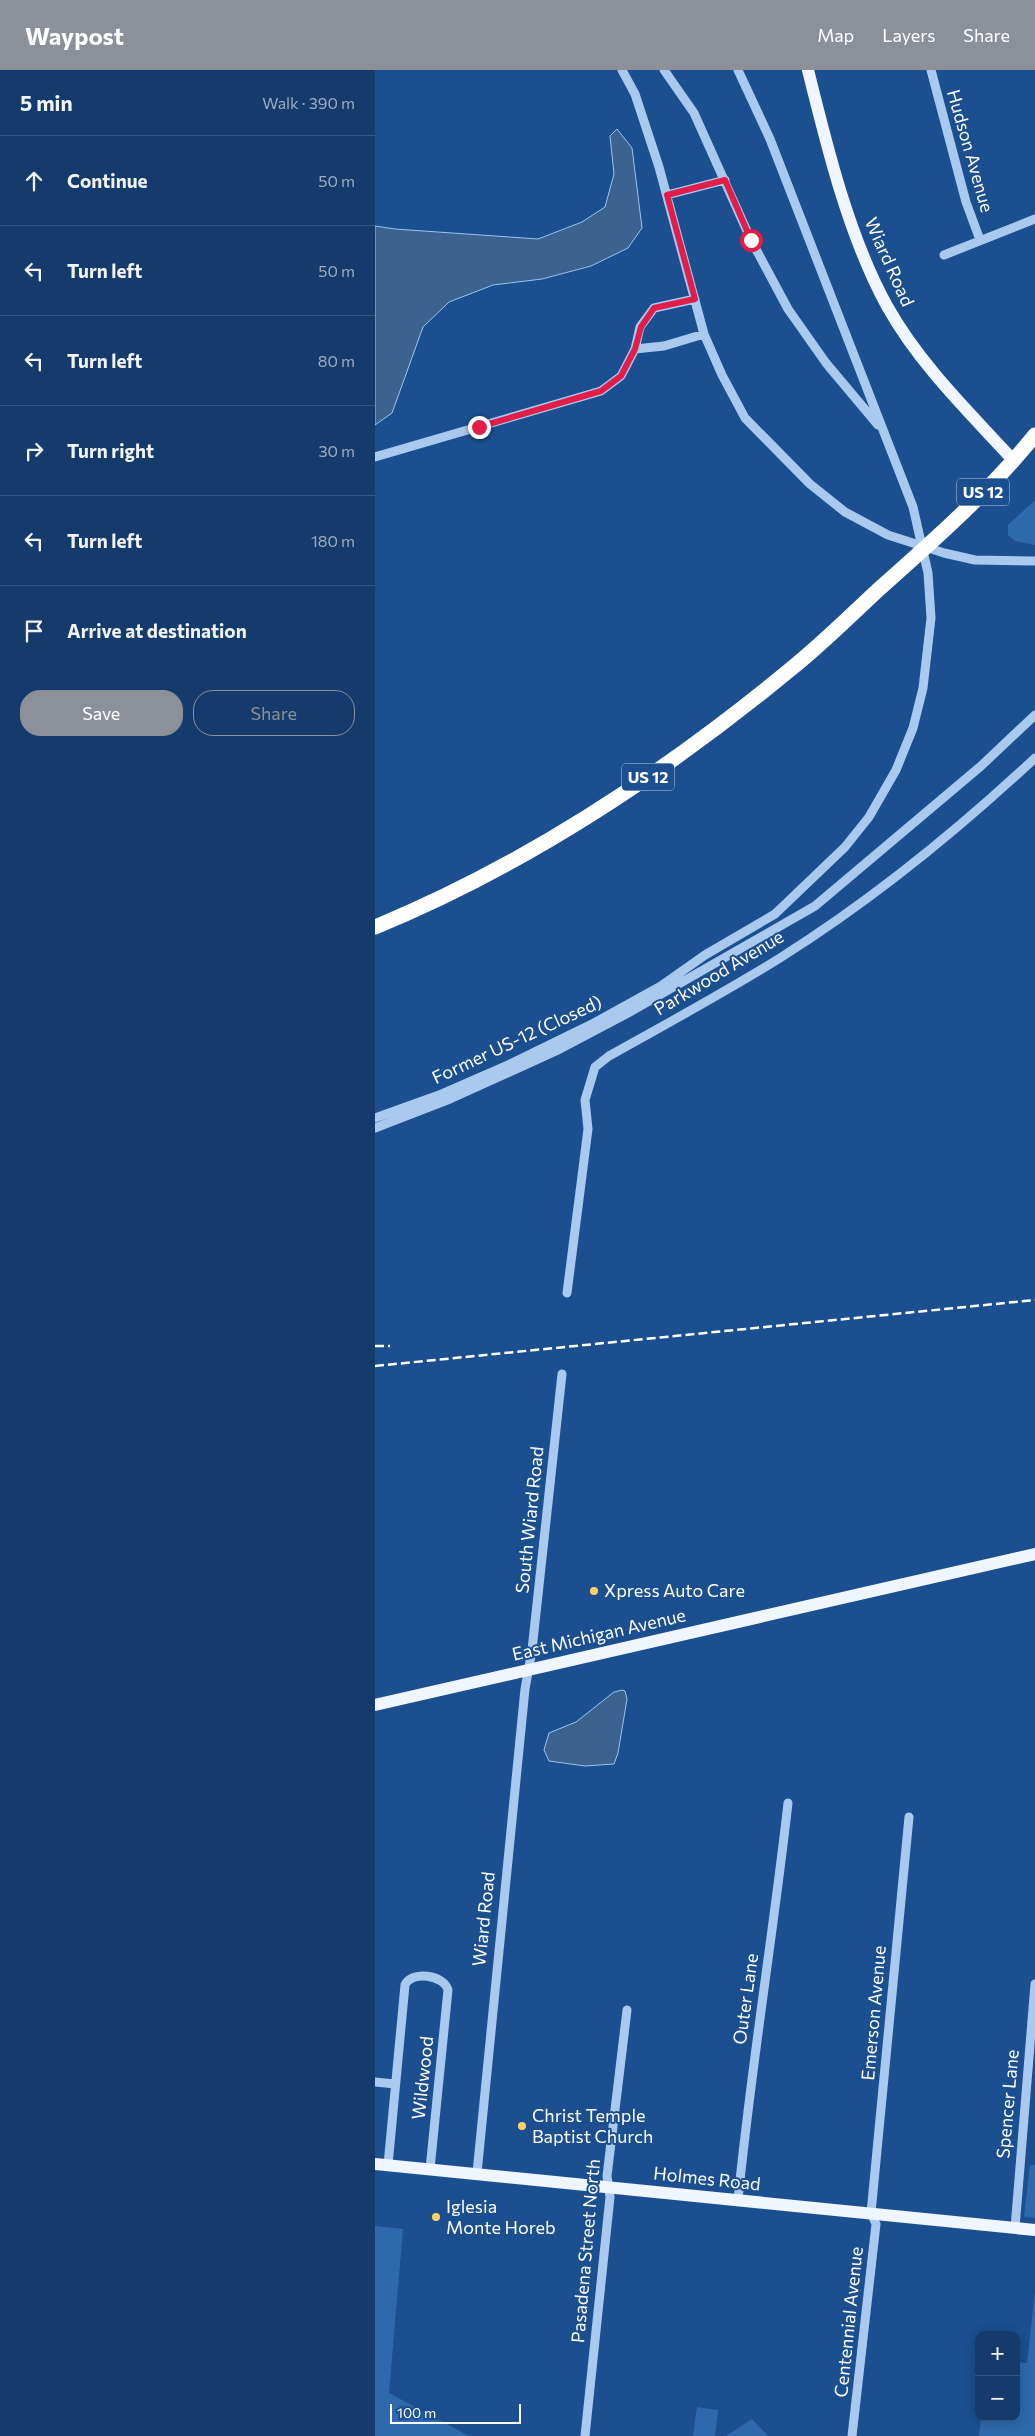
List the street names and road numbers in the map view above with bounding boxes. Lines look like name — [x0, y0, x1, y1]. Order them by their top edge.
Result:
street label: Hudson Avenue — [943, 87, 999, 215]
street label: Wiard Road — [861, 214, 919, 310]
road number: US 12 — [957, 478, 1009, 506]
road number: US 12 — [622, 764, 674, 790]
street label: Parkwood Avenue — [650, 925, 787, 1019]
street label: Former US-12 (Closed) — [428, 990, 605, 1088]
street label: South Wiard Road — [510, 1445, 548, 1594]
street label: East Michigan Avenue — [510, 1603, 688, 1665]
street label: Wiard Road — [467, 1870, 499, 1967]
street label: Emerson Avenue — [856, 1944, 890, 2081]
street label: Outer Lane — [728, 1952, 762, 2046]
street label: Wildwood — [407, 2035, 437, 2121]
street label: Spencer Lane — [991, 2048, 1023, 2159]
street label: Pasadena Street North — [566, 2158, 604, 2344]
street label: Holmes Road — [652, 2161, 762, 2195]
street label: Centennial Avenue — [829, 2245, 867, 2398]

